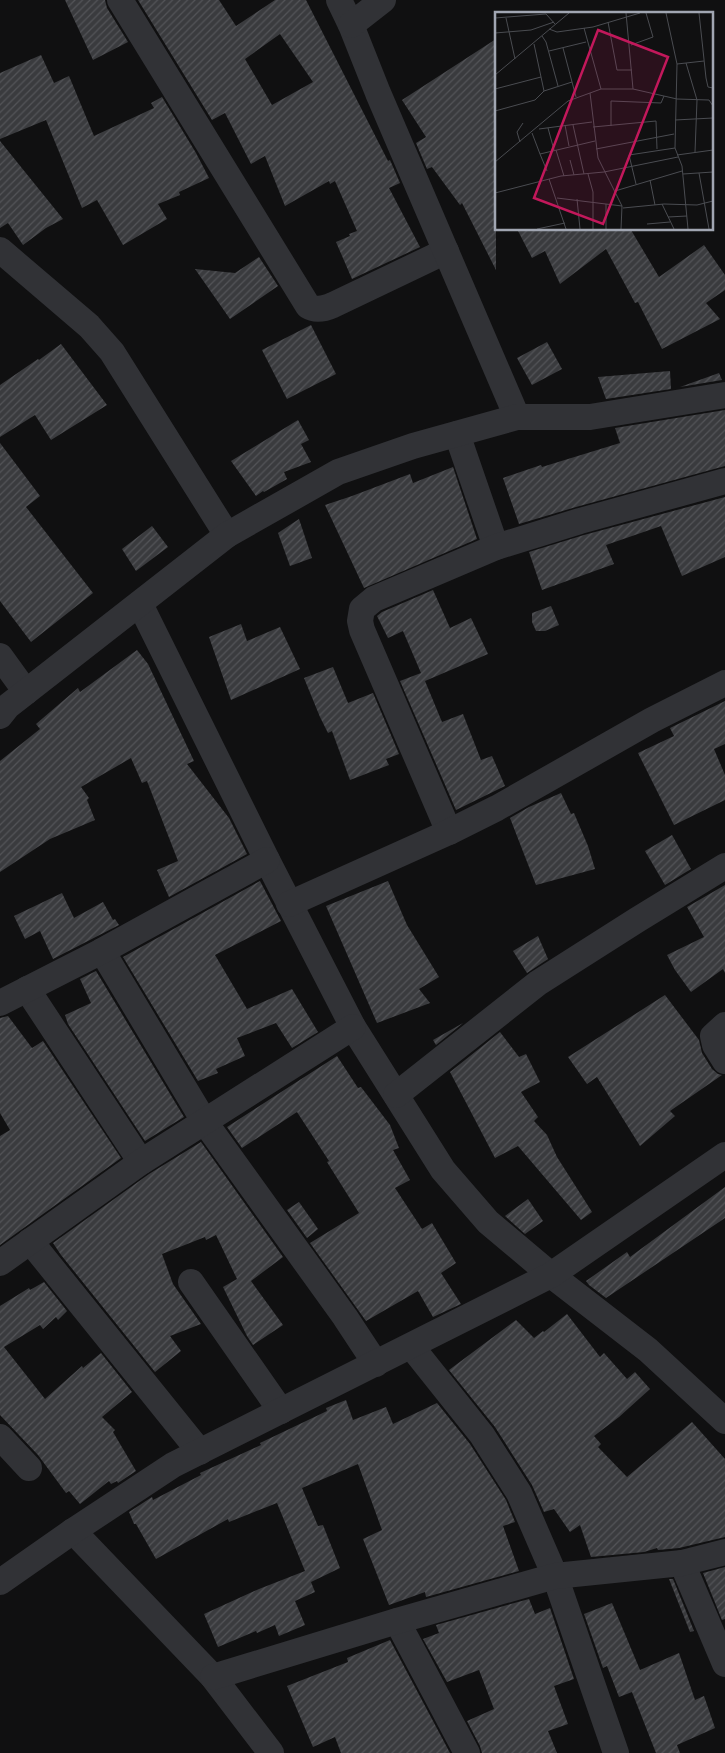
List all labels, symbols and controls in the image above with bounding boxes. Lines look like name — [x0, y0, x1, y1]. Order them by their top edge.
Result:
inset map — [495, 12, 712, 230]

